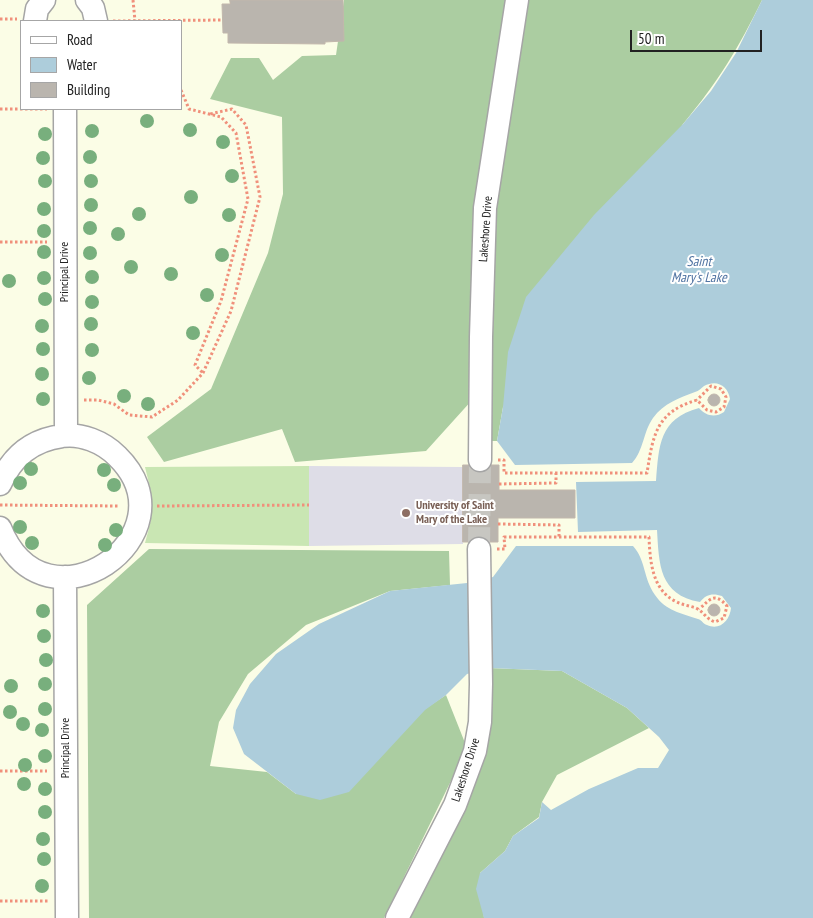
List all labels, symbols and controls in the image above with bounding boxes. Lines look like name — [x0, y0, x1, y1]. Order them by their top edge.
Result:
legend — [20, 20, 182, 110]
scale bar — [633, 20, 766, 52]
text: 50 m — [638, 29, 664, 48]
text: Road — [67, 30, 93, 49]
text: Water — [67, 55, 97, 74]
text: Building — [67, 80, 110, 99]
street label: Lakeshore Drive — [477, 195, 495, 263]
street label: Principal Drive — [58, 242, 72, 302]
water label: Saint Mary's Lake — [671, 254, 727, 286]
place label: University of Saint Mary of the Lake — [416, 499, 494, 527]
marker: University of Saint Mary of the Lake — [400, 507, 412, 519]
street label: Principal Drive — [59, 718, 73, 778]
street label: Lakeshore Drive — [449, 736, 483, 804]

